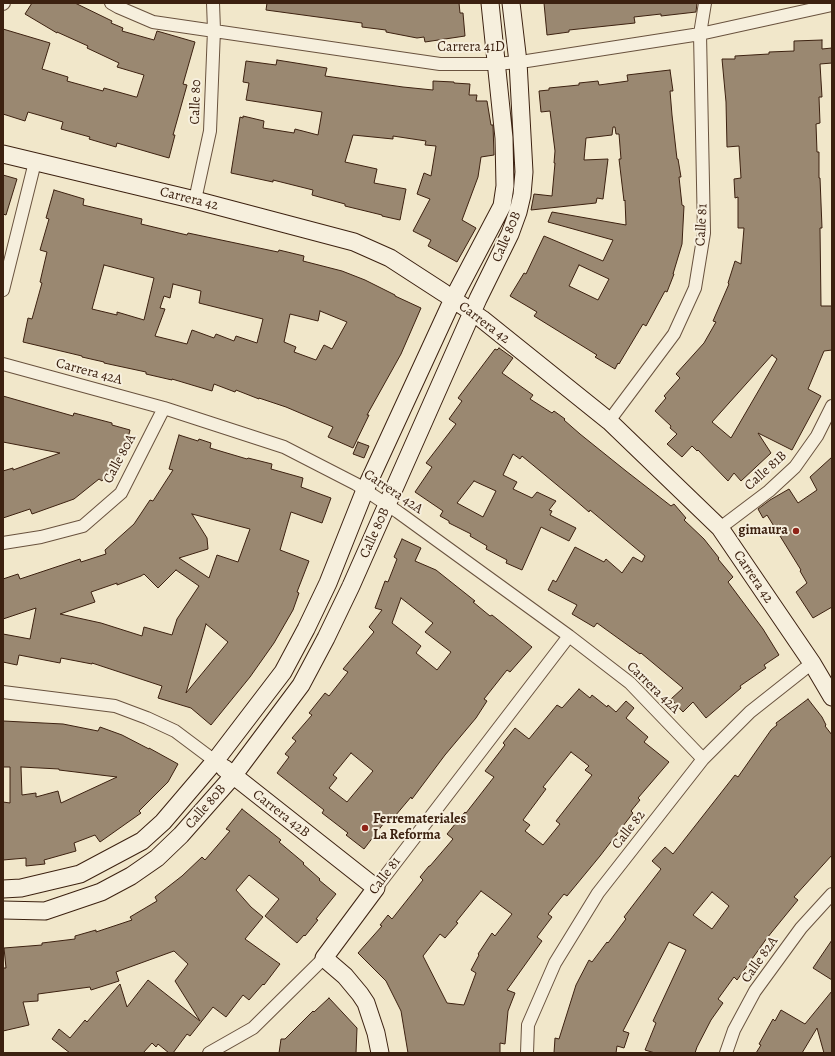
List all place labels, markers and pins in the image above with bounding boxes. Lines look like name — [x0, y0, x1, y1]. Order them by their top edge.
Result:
place label: gimaura — [738, 523, 788, 539]
marker: gimaura — [791, 526, 801, 536]
place label: Ferremateriales La Reforma — [373, 812, 466, 844]
marker: Ferremateriales La Reforma — [360, 823, 370, 833]

